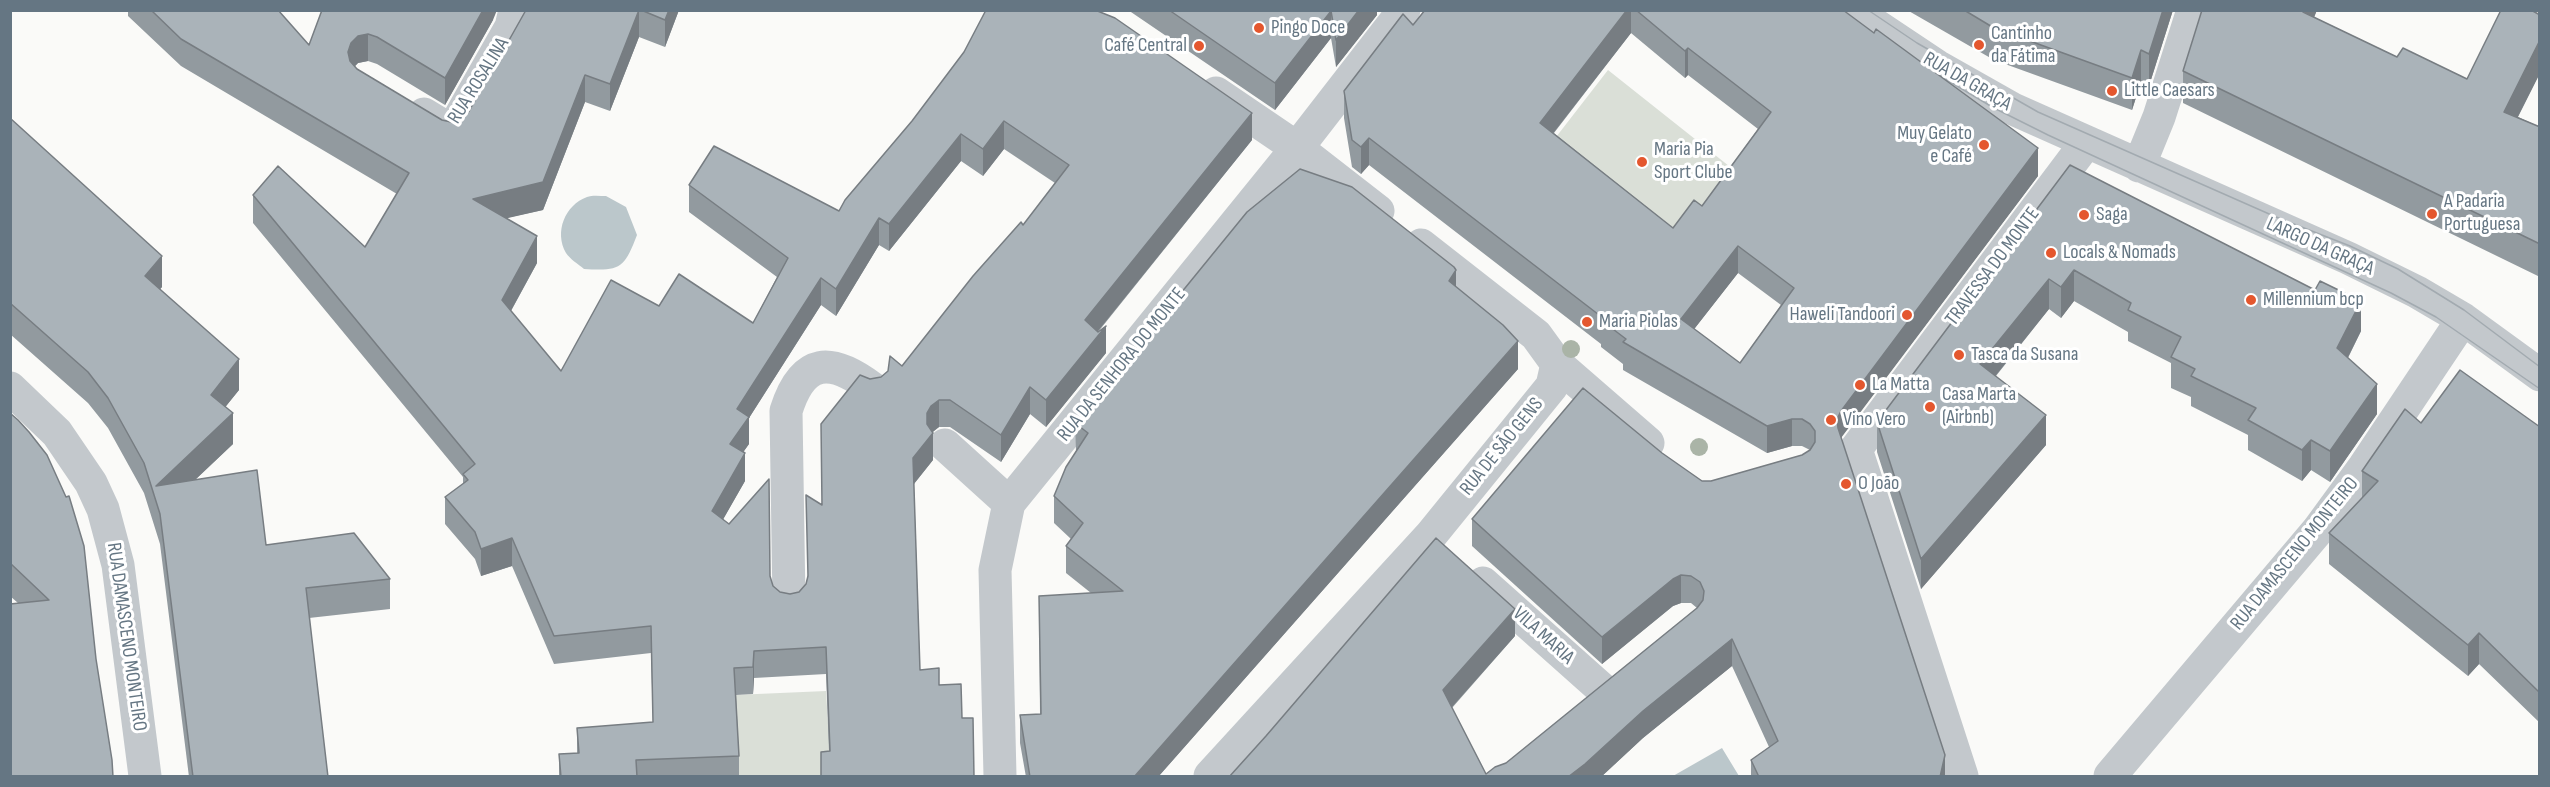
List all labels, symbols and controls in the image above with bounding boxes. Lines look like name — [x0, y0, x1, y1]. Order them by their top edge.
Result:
place label: Pingo Doce — [1271, 16, 1345, 40]
marker: Pingo Doce — [1252, 21, 1266, 35]
place label: Cantinho da Fátima — [1991, 22, 2055, 69]
street label: RUA ROSALINA — [443, 34, 515, 128]
place label: Café Central — [1104, 34, 1187, 58]
marker: Cantinho da Fátima — [1972, 38, 1986, 52]
marker: Café Central — [1192, 39, 1206, 53]
street label: RUA DA GRAÇA — [1919, 47, 2015, 117]
place label: Little Caesars — [2124, 79, 2215, 103]
marker: Little Caesars — [2105, 84, 2119, 98]
place label: Muy Gelato e Café — [1897, 122, 1972, 169]
place label: Maria Pia Sport Clube — [1654, 138, 1733, 185]
marker: Muy Gelato e Café — [1977, 138, 1991, 152]
marker: Maria Pia Sport Clube — [1635, 155, 1649, 169]
place label: A Padaria Portuguesa — [2444, 190, 2520, 237]
street label: TRAVESSA DO MONTE — [1941, 203, 2045, 331]
place label: Saga — [2096, 203, 2128, 227]
marker: A Padaria Portuguesa — [2425, 207, 2439, 221]
marker: Saga — [2077, 208, 2091, 222]
street label: LARGO DA GRAÇA — [2262, 213, 2378, 281]
place label: Locals & Nomads — [2063, 241, 2176, 265]
marker: Locals & Nomads — [2044, 246, 2058, 260]
street label: RUA DA SENHORA DO MONTE — [1053, 283, 1191, 447]
place label: Millennium bcp — [2263, 288, 2364, 312]
marker: Millennium bcp — [2244, 293, 2258, 307]
place label: Haweli Tandoori — [1790, 303, 1895, 327]
marker: Haweli Tandoori — [1900, 308, 1914, 322]
place label: Maria Piolas — [1599, 310, 1678, 334]
marker: Maria Piolas — [1580, 315, 1594, 329]
place label: Tasca da Susana — [1971, 343, 2078, 367]
marker: Tasca da Susana — [1952, 348, 1966, 362]
place label: La Matta — [1872, 373, 1930, 397]
marker: La Matta — [1853, 378, 1867, 392]
place label: Casa Marta (Airbnb) — [1942, 383, 2016, 430]
street label: RUA DE SÃO GENS — [1455, 393, 1549, 501]
marker: Casa Marta (Airbnb) — [1923, 400, 1937, 414]
place label: Vino Vero — [1843, 408, 1906, 432]
marker: Vino Vero — [1824, 413, 1838, 427]
place label: O João — [1858, 472, 1899, 496]
street label: RUA DAMASCENO MONTEIRO — [2226, 473, 2364, 635]
marker: O João — [1839, 477, 1853, 491]
street label: RUA DAMASCENO MONTEIRO — [101, 541, 151, 733]
street label: VILA MARIA — [1507, 602, 1579, 670]

